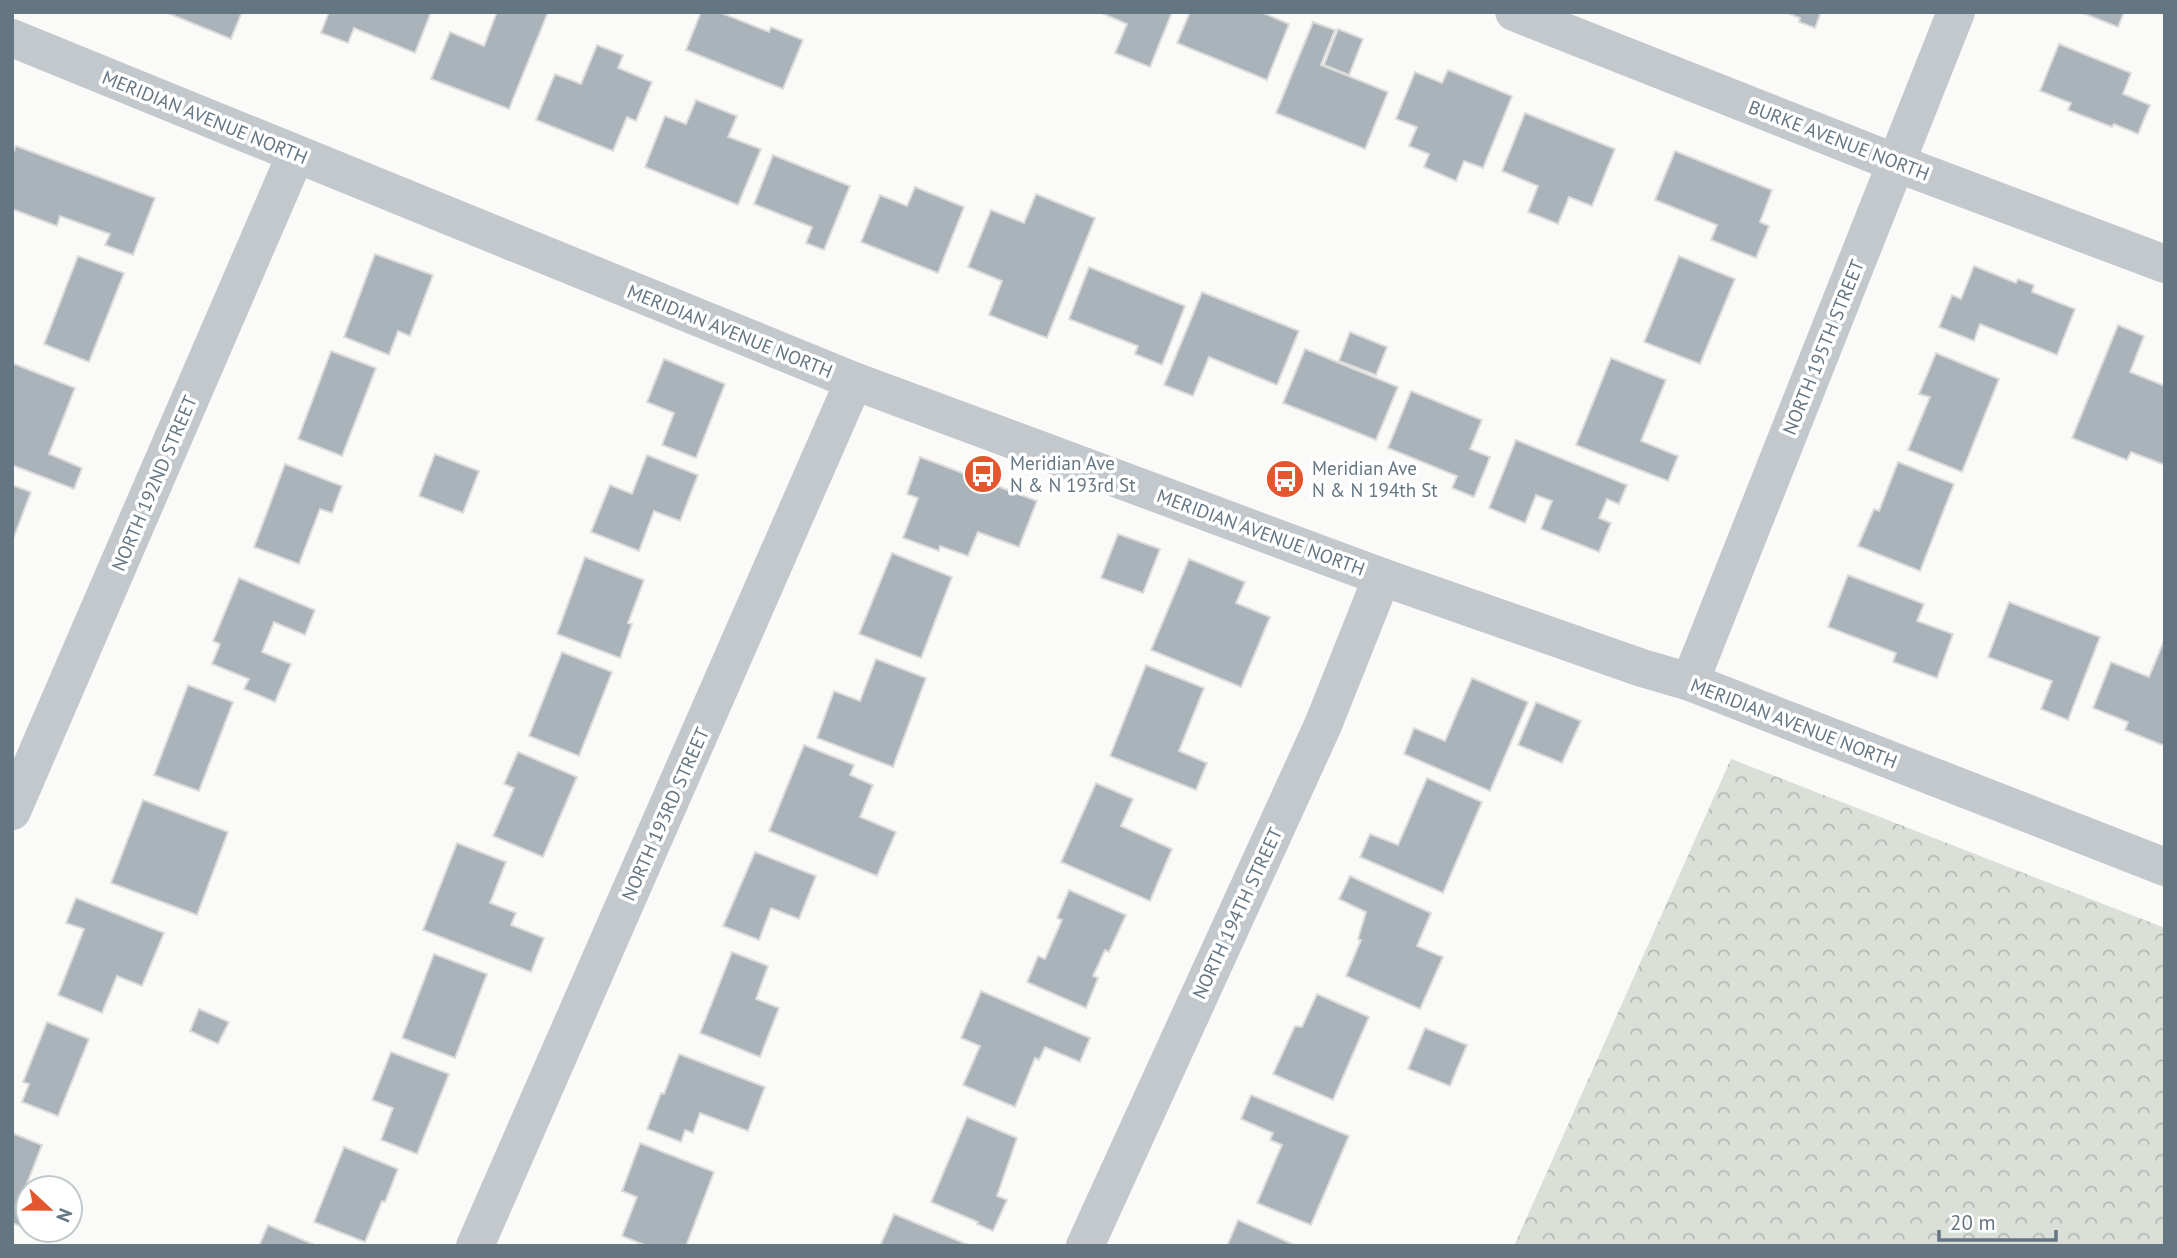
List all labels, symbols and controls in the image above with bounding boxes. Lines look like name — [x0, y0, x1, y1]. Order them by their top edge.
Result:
street label: MERIDIAN AVENUE NORTH — [99, 65, 311, 169]
street label: BURKE AVENUE NORTH — [1745, 94, 1933, 186]
street label: NORTH 195TH STREET — [1777, 256, 1869, 438]
street label: MERIDIAN AVENUE NORTH — [624, 279, 836, 383]
street label: NORTH 192ND STREET — [106, 391, 202, 574]
place label: Meridian Ave N & N 193rd St — [1010, 451, 1136, 497]
bus stop icon: Meridian Ave N & N 193rd St — [962, 453, 1004, 495]
place label: Meridian Ave N & N 194th St — [1312, 456, 1438, 502]
bus stop icon: Meridian Ave N & N 194th St — [1264, 458, 1306, 500]
street label: MERIDIAN AVENUE NORTH — [1154, 483, 1368, 581]
street label: MERIDIAN AVENUE NORTH — [1687, 673, 1901, 773]
street label: NORTH 193RD STREET — [616, 723, 714, 904]
street label: NORTH 194TH STREET — [1187, 823, 1288, 1003]
north arrow — [14, 1174, 84, 1244]
scale bar — [1939, 1198, 2056, 1242]
text: N — [51, 1205, 78, 1226]
text: 20 m — [1950, 1209, 1996, 1236]

